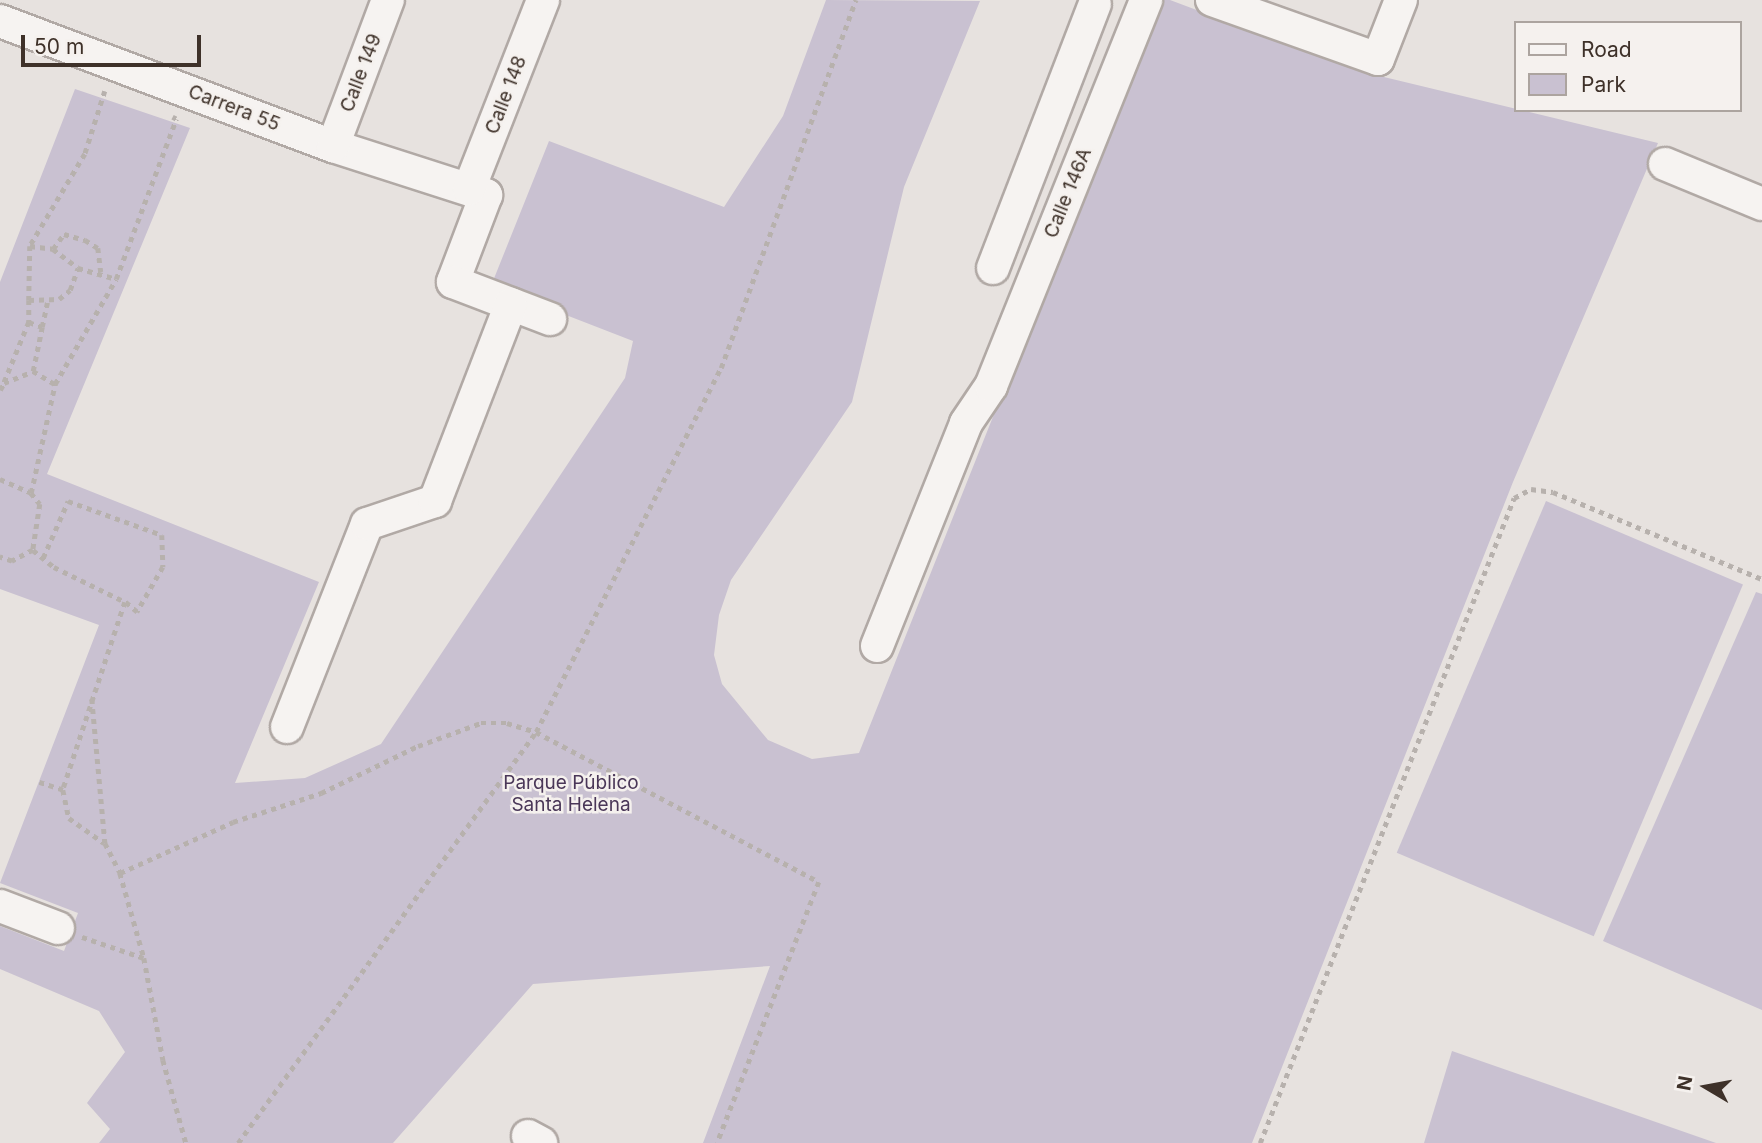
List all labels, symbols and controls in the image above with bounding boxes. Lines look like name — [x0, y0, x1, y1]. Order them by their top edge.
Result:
scale bar — [24, 21, 205, 65]
legend — [1514, 21, 1741, 112]
street label: Calle 149 — [336, 31, 386, 115]
text: 50 m — [34, 34, 84, 59]
text: Road — [1581, 37, 1632, 62]
street label: Calle 148 — [481, 53, 531, 137]
text: Park — [1581, 72, 1626, 97]
street label: Carrera 55 — [185, 80, 283, 136]
street label: Calle 146A — [1040, 145, 1096, 241]
park label: Parque Público Santa Helena — [503, 772, 639, 816]
north arrow — [1671, 1052, 1741, 1122]
text: N — [1672, 1074, 1697, 1092]

